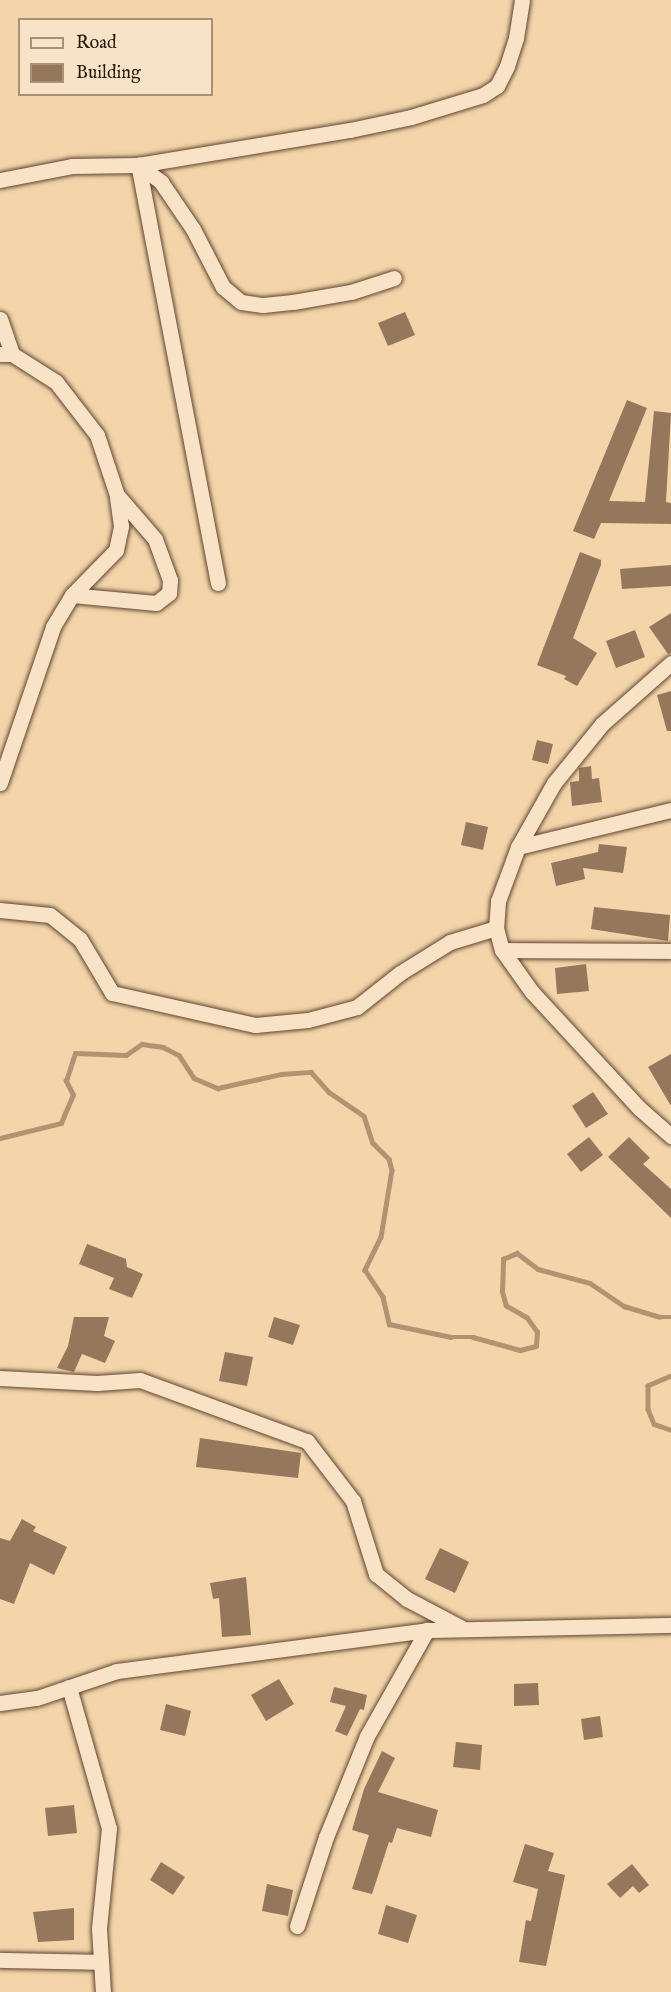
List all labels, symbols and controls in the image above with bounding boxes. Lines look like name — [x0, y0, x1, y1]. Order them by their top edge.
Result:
legend — [18, 18, 213, 96]
text: Road — [76, 32, 117, 55]
text: Building — [76, 62, 141, 85]

